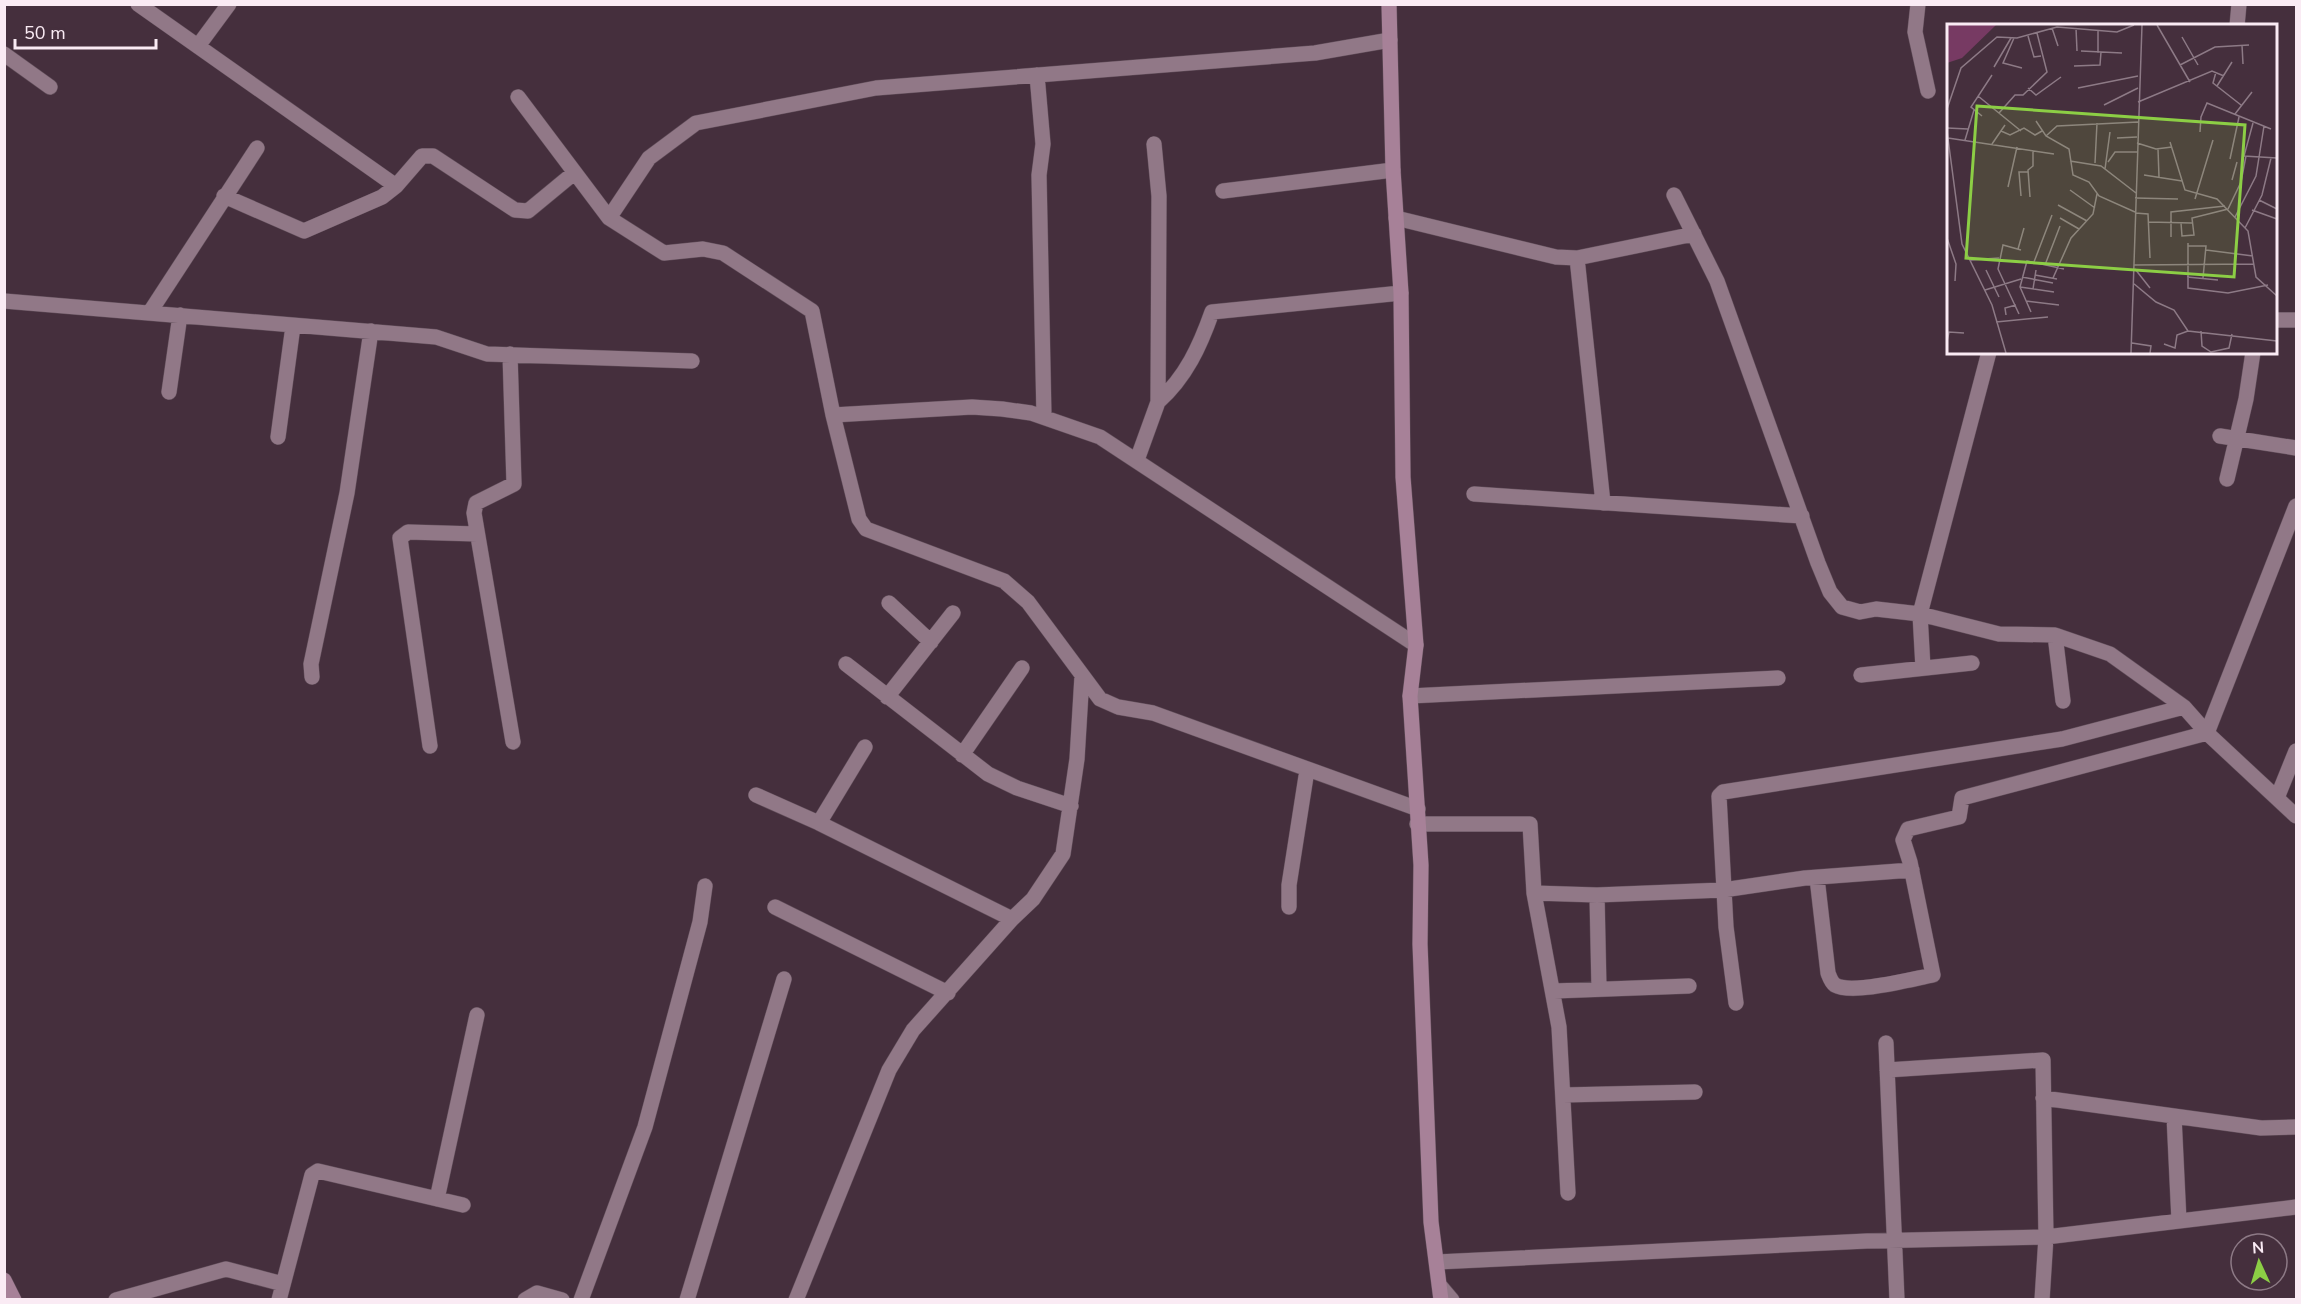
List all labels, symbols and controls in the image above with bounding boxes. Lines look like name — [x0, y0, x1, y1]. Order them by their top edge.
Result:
scale bar — [15, 12, 156, 50]
text: 50 m — [24, 21, 66, 45]
inset map — [1947, 24, 2277, 354]
north arrow — [2229, 1232, 2289, 1292]
text: N — [2251, 1237, 2265, 1259]

